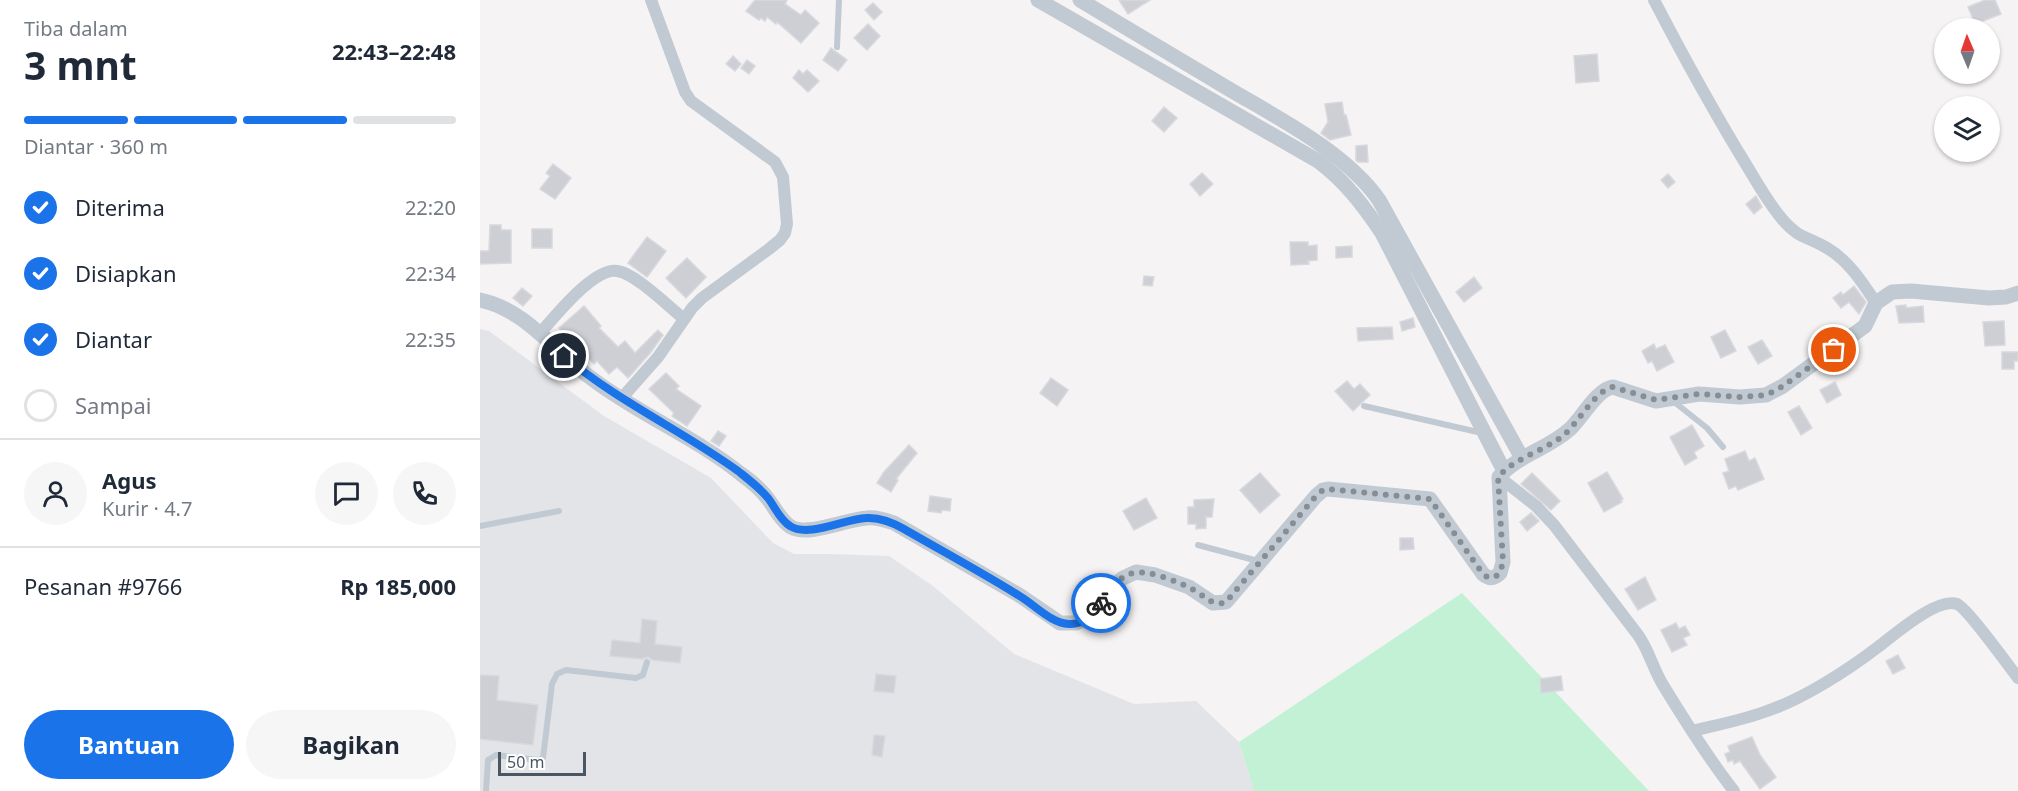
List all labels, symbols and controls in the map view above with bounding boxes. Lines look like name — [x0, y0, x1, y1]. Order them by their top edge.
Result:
text: Tiba dalam — [24, 15, 128, 42]
north arrow — [1934, 18, 2000, 84]
map controls — [1934, 18, 2000, 162]
text: 22:43–22:48 — [332, 36, 456, 66]
text: 3 mnt — [24, 38, 137, 91]
button: layers — [1934, 96, 2000, 162]
text: Diantar · 360 m — [24, 133, 168, 160]
icon: check — [24, 191, 57, 224]
text: Diterima — [75, 192, 165, 222]
text: 22:20 — [405, 194, 456, 221]
icon: check — [24, 257, 57, 290]
text: Disiapkan — [75, 258, 177, 288]
text: 22:34 — [405, 260, 456, 287]
icon: check — [24, 323, 57, 356]
text: Diantar — [75, 324, 152, 354]
pin — [1808, 324, 1859, 375]
text: 22:35 — [405, 326, 456, 353]
pin — [538, 330, 589, 381]
icon: bag — [1817, 333, 1850, 366]
icon: home — [547, 339, 580, 372]
text: Sampai — [75, 390, 152, 420]
button: person — [24, 462, 87, 525]
button: chat — [315, 462, 378, 525]
button: phone — [393, 462, 456, 525]
text: Agus — [102, 465, 156, 495]
text: Kurir · 4.7 — [102, 495, 192, 522]
text: Pesanan #9766 — [24, 571, 182, 601]
text: Rp 185,000 — [340, 571, 456, 601]
courier — [1071, 573, 1131, 633]
icon: bike — [1085, 587, 1118, 620]
button: Bantuan — [24, 710, 234, 779]
button: Bagikan — [246, 710, 456, 779]
scale bar — [498, 749, 586, 776]
text: 50 m — [507, 751, 544, 773]

